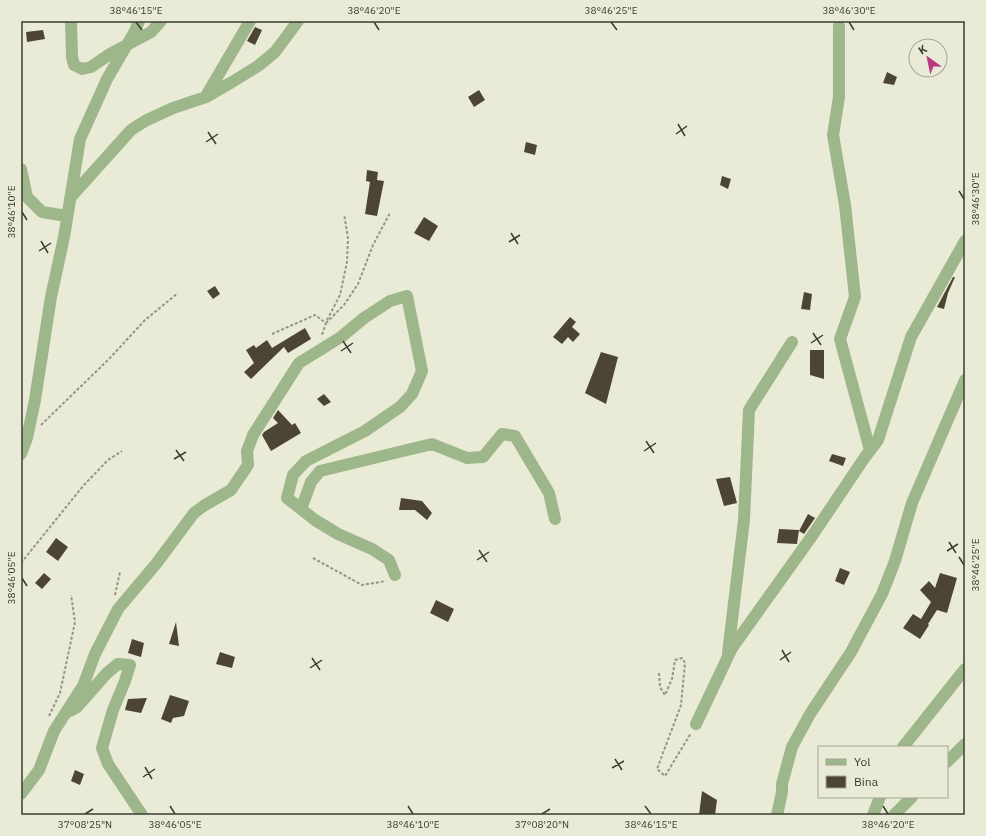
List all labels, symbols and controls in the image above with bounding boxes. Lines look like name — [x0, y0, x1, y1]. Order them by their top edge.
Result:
text: 38°46'15"E — [109, 4, 163, 17]
text: 38°46'20"E — [347, 4, 401, 17]
text: 38°46'25"E — [584, 4, 638, 17]
text: 38°46'30"E — [822, 4, 876, 17]
north arrow — [908, 38, 948, 78]
text: K — [916, 41, 930, 58]
text: 38°46'30"E — [969, 172, 982, 226]
text: 38°46'10"E — [5, 185, 18, 239]
text: 38°46'25"E — [969, 538, 982, 592]
text: 38°46'05"E — [5, 551, 18, 605]
legend — [818, 746, 948, 798]
text: Yol — [854, 754, 871, 769]
text: Bina — [854, 774, 879, 789]
text: 37°08'25"N — [58, 818, 112, 831]
text: 38°46'05"E — [148, 818, 202, 831]
text: 38°46'10"E — [386, 818, 440, 831]
text: 37°08'20"N — [515, 818, 569, 831]
text: 38°46'15"E — [624, 818, 678, 831]
text: 38°46'20"E — [861, 818, 915, 831]

